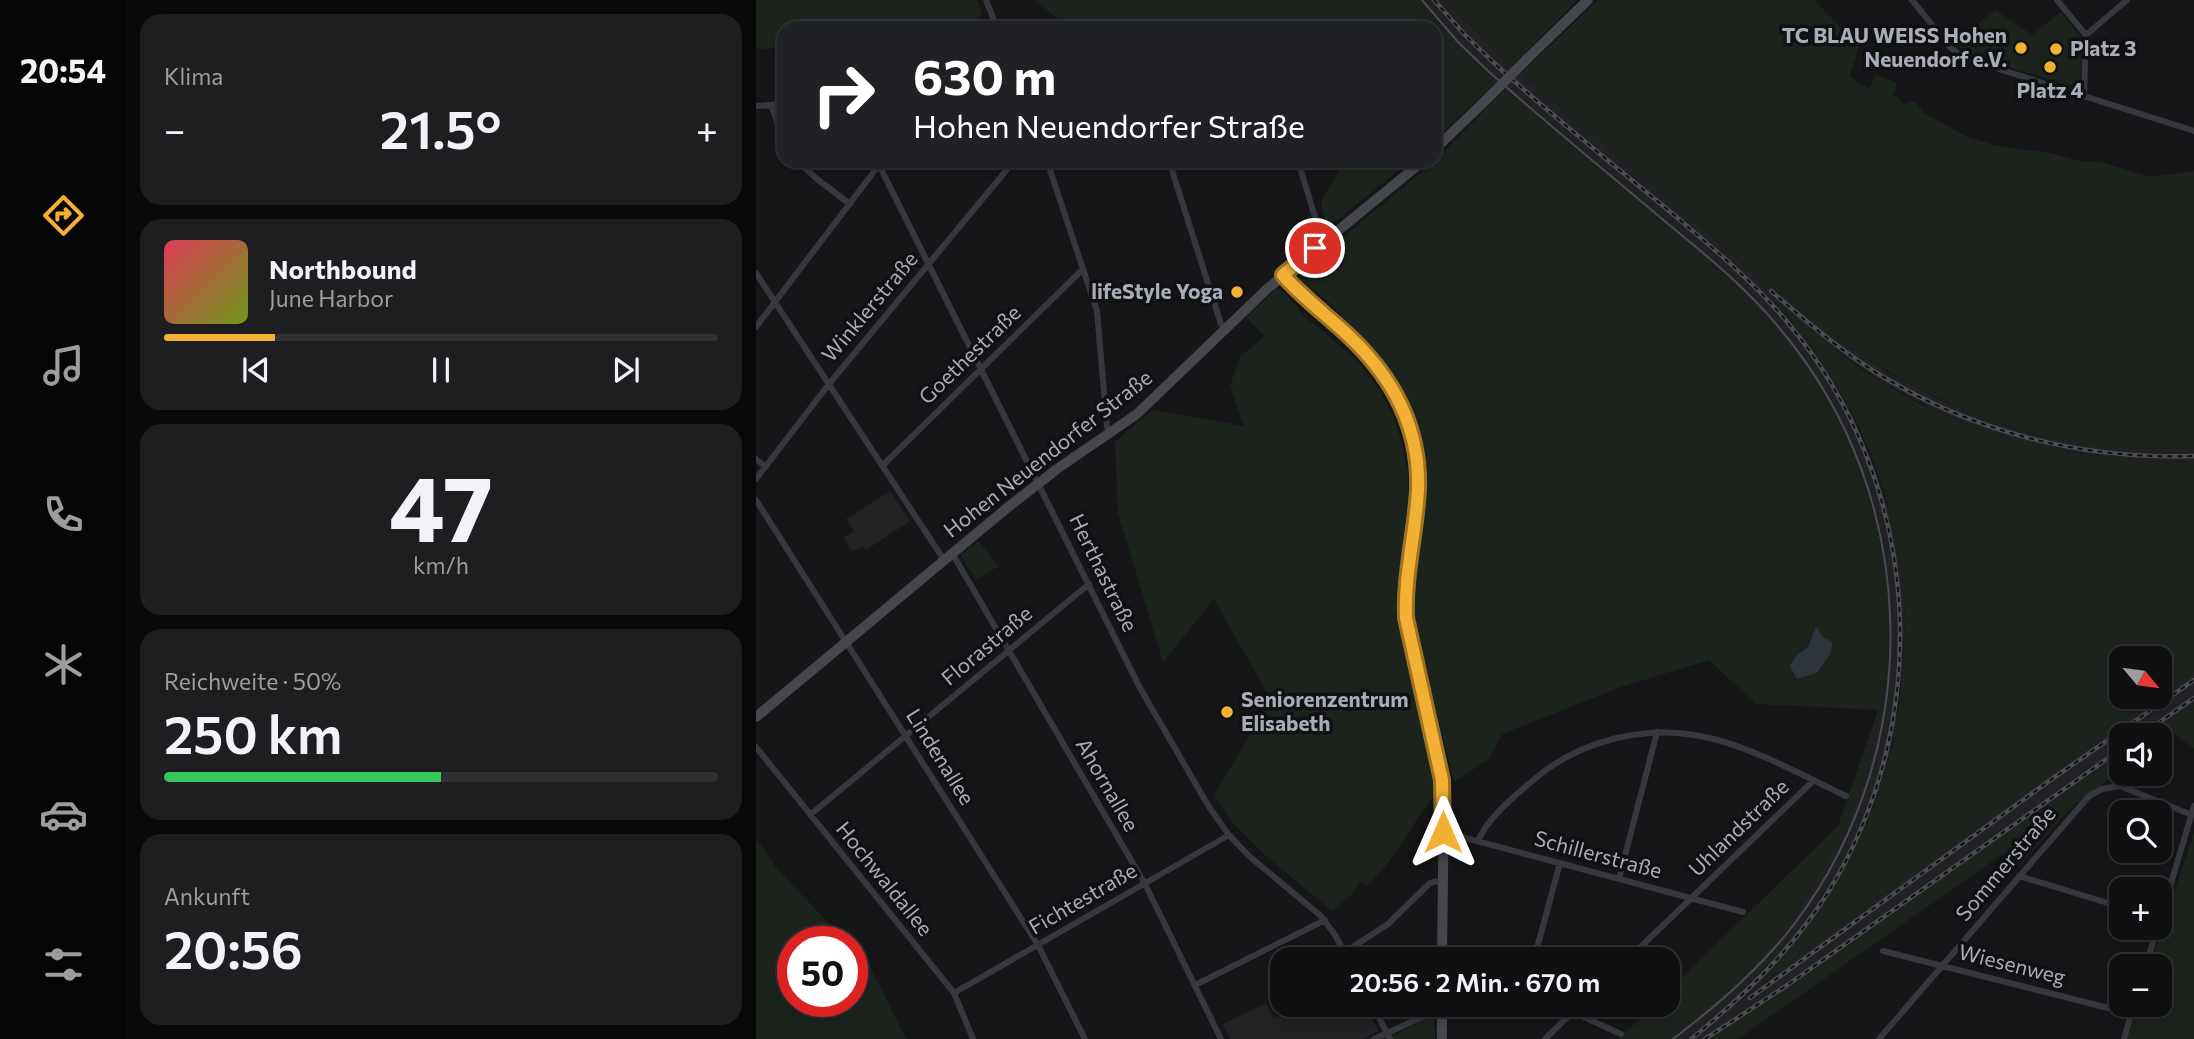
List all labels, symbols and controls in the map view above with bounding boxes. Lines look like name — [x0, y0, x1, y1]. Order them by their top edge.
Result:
place label: TC BLAU WEISS Hohen Neuendorf e.V. — [1782, 22, 2007, 71]
place label: Platz 3 — [2070, 35, 2136, 60]
marker: TC BLAU WEISS Hohen Neuendorf e.V. — [2013, 40, 2029, 56]
marker: Platz 3 — [2048, 41, 2064, 57]
text: 630 m — [913, 45, 1056, 105]
icon: right — [798, 49, 889, 140]
text: 20:54 — [20, 50, 106, 90]
marker: Platz 4 — [2042, 59, 2058, 75]
text: Klima — [164, 62, 223, 90]
place label: Platz 4 — [2016, 77, 2084, 102]
text: 21.5° — [380, 96, 501, 160]
text: − — [164, 105, 186, 152]
text: + — [696, 105, 718, 152]
text: Hohen Neuendorfer Straße — [913, 105, 1305, 145]
icon: directions — [39, 191, 88, 240]
pin — [1285, 218, 1345, 278]
icon: arrive — [1296, 229, 1334, 267]
street label: Winklerstraße — [816, 246, 922, 366]
text: Northbound — [269, 253, 417, 284]
place label: lifeStyle Yoga — [1091, 278, 1223, 303]
text: June Harbor — [269, 284, 393, 312]
marker: lifeStyle Yoga — [1229, 284, 1245, 300]
street label: Goethestraße — [913, 299, 1025, 409]
icon: music — [39, 341, 88, 390]
icon: previous — [237, 351, 275, 389]
icon: pause — [422, 351, 460, 389]
icon: next — [607, 351, 645, 389]
street label: Hohen Neuendorfer Straße — [938, 364, 1156, 542]
text: 47 — [389, 449, 493, 561]
icon: phone — [39, 490, 88, 539]
street label: Herthastraße — [1065, 509, 1144, 635]
text: km/h — [413, 551, 469, 579]
street label: Florastraße — [936, 600, 1036, 690]
icon: climate — [39, 640, 88, 689]
north arrow — [2109, 646, 2172, 709]
map controls — [2109, 646, 2172, 1017]
text: Reichweite · 50% — [164, 667, 341, 695]
place label: Seniorenzentrum Elisabeth — [1241, 686, 1409, 735]
text: 250 km — [164, 701, 342, 765]
street label: Lindenallee — [902, 704, 981, 809]
marker: Seniorenzentrum Elisabeth — [1219, 704, 1235, 720]
button: sound — [2109, 723, 2172, 786]
street label: Ahornallee — [1072, 733, 1145, 835]
street label: Uhlandstraße — [1683, 773, 1793, 881]
icon: car — [39, 790, 88, 839]
position arrow — [1406, 795, 1480, 869]
button: search — [2109, 800, 2172, 863]
street label: Sommerstraße — [1950, 801, 2060, 925]
street label: Hochwaldallee — [832, 816, 939, 940]
street label: Schillerstraße — [1532, 825, 1665, 883]
street label: Fichtestraße — [1024, 857, 1141, 939]
button: + — [2109, 877, 2172, 940]
text: Ankunft — [164, 882, 250, 910]
text: 20:56 — [164, 916, 303, 980]
speed limit sign: 50 — [777, 926, 868, 1017]
street label: Wiesenweg — [1956, 938, 2068, 989]
icon: filters — [39, 940, 88, 989]
button: − — [2109, 954, 2172, 1017]
text: 20:56 · 2 Min. · 670 m — [1350, 966, 1600, 997]

